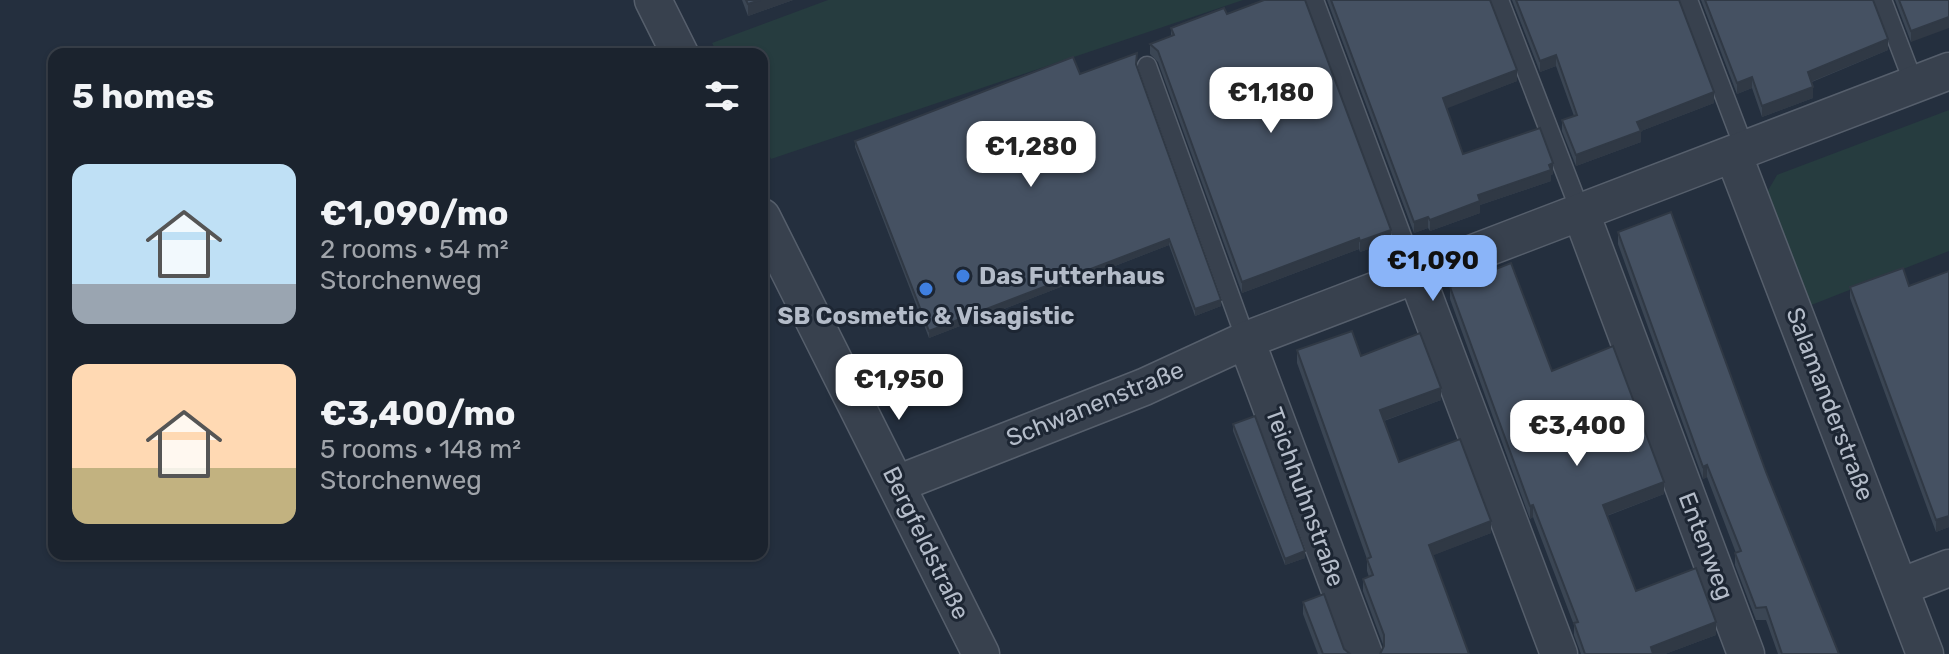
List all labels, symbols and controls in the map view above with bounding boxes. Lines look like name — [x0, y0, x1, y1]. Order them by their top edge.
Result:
pin: €1,180 — [1206, 67, 1336, 135]
icon: filters — [700, 74, 744, 118]
text: 5 homes — [72, 76, 214, 117]
text: €1,180 — [1227, 77, 1315, 108]
pin: €1,280 — [966, 121, 1096, 189]
text: €1,280 — [985, 131, 1077, 162]
text: €1,090/mo — [320, 193, 509, 234]
icon: home — [136, 196, 232, 292]
text: 2 rooms · 54 m² — [320, 234, 509, 265]
pin: €1,090 — [1368, 235, 1498, 303]
text: €1,090 — [1387, 245, 1479, 276]
place label: Das Futterhaus — [979, 262, 1165, 290]
text: Storchenweg — [320, 265, 482, 296]
marker: Das Futterhaus — [954, 267, 972, 285]
marker: SB Cosmetic & Visagistic — [917, 280, 935, 298]
place label: SB Cosmetic & Visagistic — [778, 302, 1074, 330]
street label: Salamanderstraße — [1780, 303, 1880, 505]
pin: €1,950 — [834, 354, 964, 422]
street label: Schwanenstraße — [1002, 356, 1188, 452]
text: €1,950 — [854, 364, 944, 395]
text: €3,400/mo — [320, 393, 516, 434]
icon: home — [136, 396, 232, 492]
pin: €3,400 — [1512, 400, 1642, 468]
street label: Teichhuhnstraße — [1260, 404, 1350, 590]
text: €3,400 — [1528, 410, 1626, 441]
text: 5 rooms · 148 m² — [320, 434, 521, 465]
street label: Bergfeldstraße — [877, 462, 975, 624]
text: Storchenweg — [320, 465, 482, 496]
street label: Entenweg — [1673, 488, 1739, 604]

